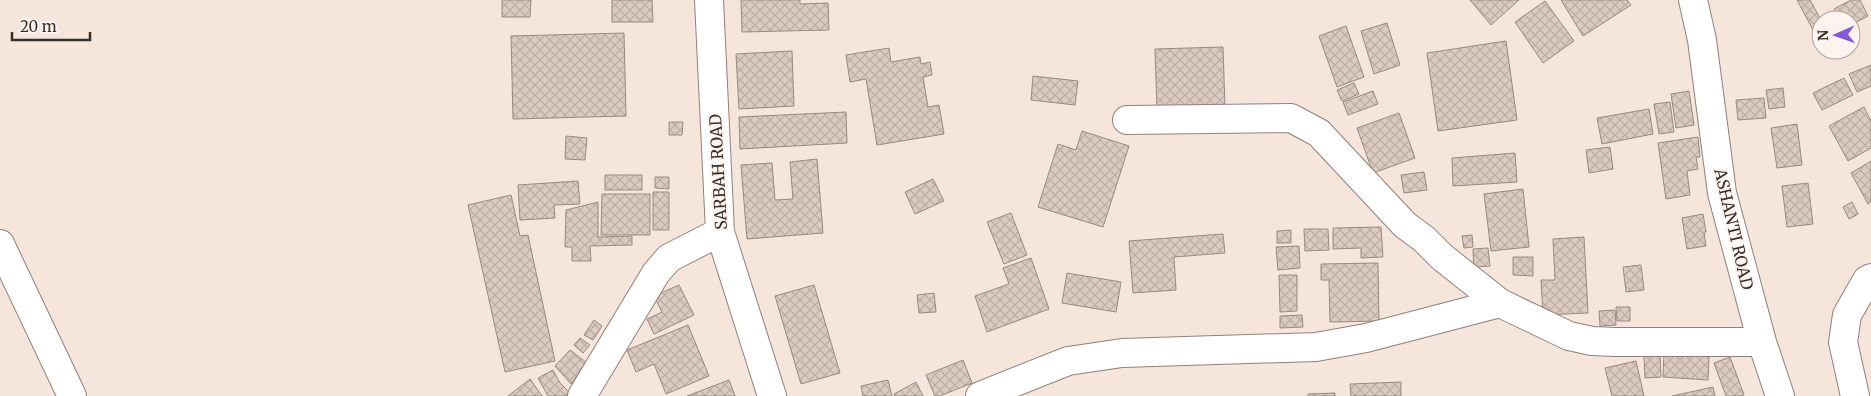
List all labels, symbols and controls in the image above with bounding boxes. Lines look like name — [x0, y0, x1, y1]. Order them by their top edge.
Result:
scale bar — [12, 10, 90, 42]
north arrow — [1811, 10, 1861, 60]
text: 20 m — [20, 17, 57, 36]
text: N — [1814, 30, 1832, 41]
street label: SARBAH ROAD — [705, 114, 731, 230]
street label: ASHANTI ROAD — [1710, 165, 1758, 292]

